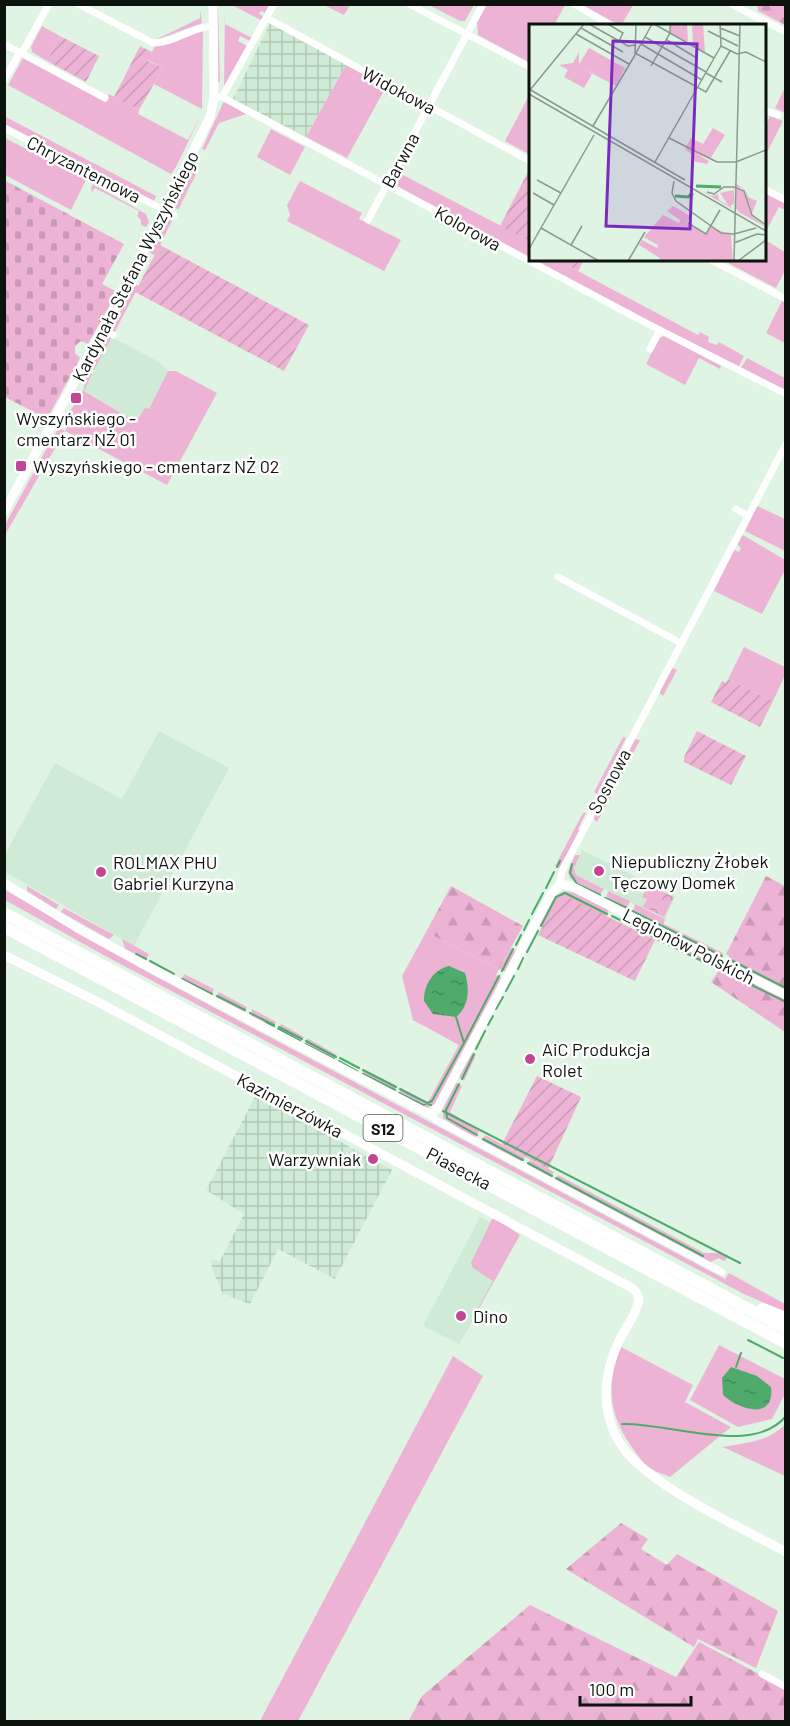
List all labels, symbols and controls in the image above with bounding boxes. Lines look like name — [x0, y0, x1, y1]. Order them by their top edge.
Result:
inset map — [529, 24, 766, 261]
street label: Widokowa — [358, 61, 440, 119]
street label: Barwna — [376, 129, 424, 191]
street label: Chryzantemowa — [23, 131, 145, 207]
street label: Kardynała Stefana Wyszyńskiego — [67, 147, 203, 385]
street label: Kolorowa — [431, 201, 505, 255]
marker: Wyszyńskiego - cmentarz NŻ 01 — [69, 391, 83, 405]
place label: Wyszyńskiego - cmentarz NŻ 01 — [16, 407, 136, 450]
place label: Wyszyńskiego - cmentarz NŻ 02 — [33, 455, 280, 477]
marker: Wyszyńskiego - cmentarz NŻ 02 — [14, 459, 28, 473]
street label: Sosnowa — [583, 745, 635, 817]
place label: Niepubliczny Żłobek Tęczowy Domek — [611, 850, 769, 893]
place label: ROLMAX PHU Gabriel Kurzyna — [113, 851, 234, 894]
marker: Niepubliczny Żłobek Tęczowy Domek — [592, 864, 606, 878]
marker: ROLMAX PHU Gabriel Kurzyna — [94, 865, 108, 879]
street label: Legionów Polskich — [619, 903, 759, 989]
place label: AiC Produkcja Rolet — [542, 1038, 650, 1081]
marker: AiC Produkcja Rolet — [523, 1052, 537, 1066]
street label: Kazimierzówka — [233, 1068, 347, 1142]
road number: S12 — [364, 1115, 403, 1141]
street label: Piasecka — [423, 1142, 495, 1194]
place label: Warzywniak — [268, 1148, 361, 1170]
marker: Warzywniak — [366, 1152, 380, 1166]
place label: Dino — [473, 1305, 508, 1327]
marker: Dino — [454, 1309, 468, 1323]
scale bar — [580, 1669, 691, 1707]
text: 100 m — [589, 1678, 634, 1700]

